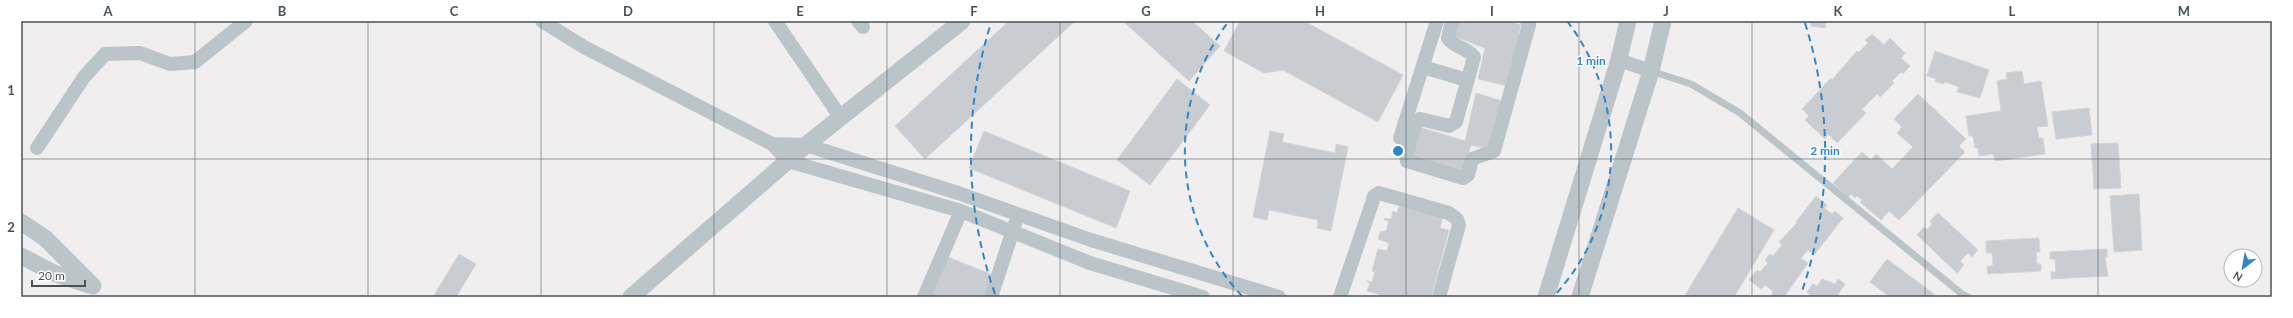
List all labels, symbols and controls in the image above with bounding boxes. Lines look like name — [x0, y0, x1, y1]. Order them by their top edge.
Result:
text: A — [102, 3, 113, 19]
text: B — [278, 3, 287, 19]
text: C — [450, 3, 459, 19]
text: D — [623, 3, 633, 19]
text: E — [796, 3, 804, 19]
text: F — [970, 3, 978, 19]
text: G — [1141, 3, 1151, 19]
text: H — [1315, 3, 1325, 19]
text: I — [1490, 3, 1494, 19]
text: J — [1663, 3, 1669, 19]
text: K — [1834, 3, 1844, 19]
text: L — [2009, 3, 2016, 19]
text: M — [2178, 3, 2190, 19]
text: 1 min — [1576, 53, 1606, 68]
text: 1 — [7, 82, 15, 98]
text: 2 min — [1810, 143, 1840, 158]
centre of rings — [1391, 144, 1405, 158]
text: 2 — [7, 219, 15, 235]
north arrow — [2223, 248, 2263, 288]
scale bar — [32, 262, 85, 288]
text: 20 m — [38, 268, 65, 283]
text: N — [2231, 269, 2245, 285]

